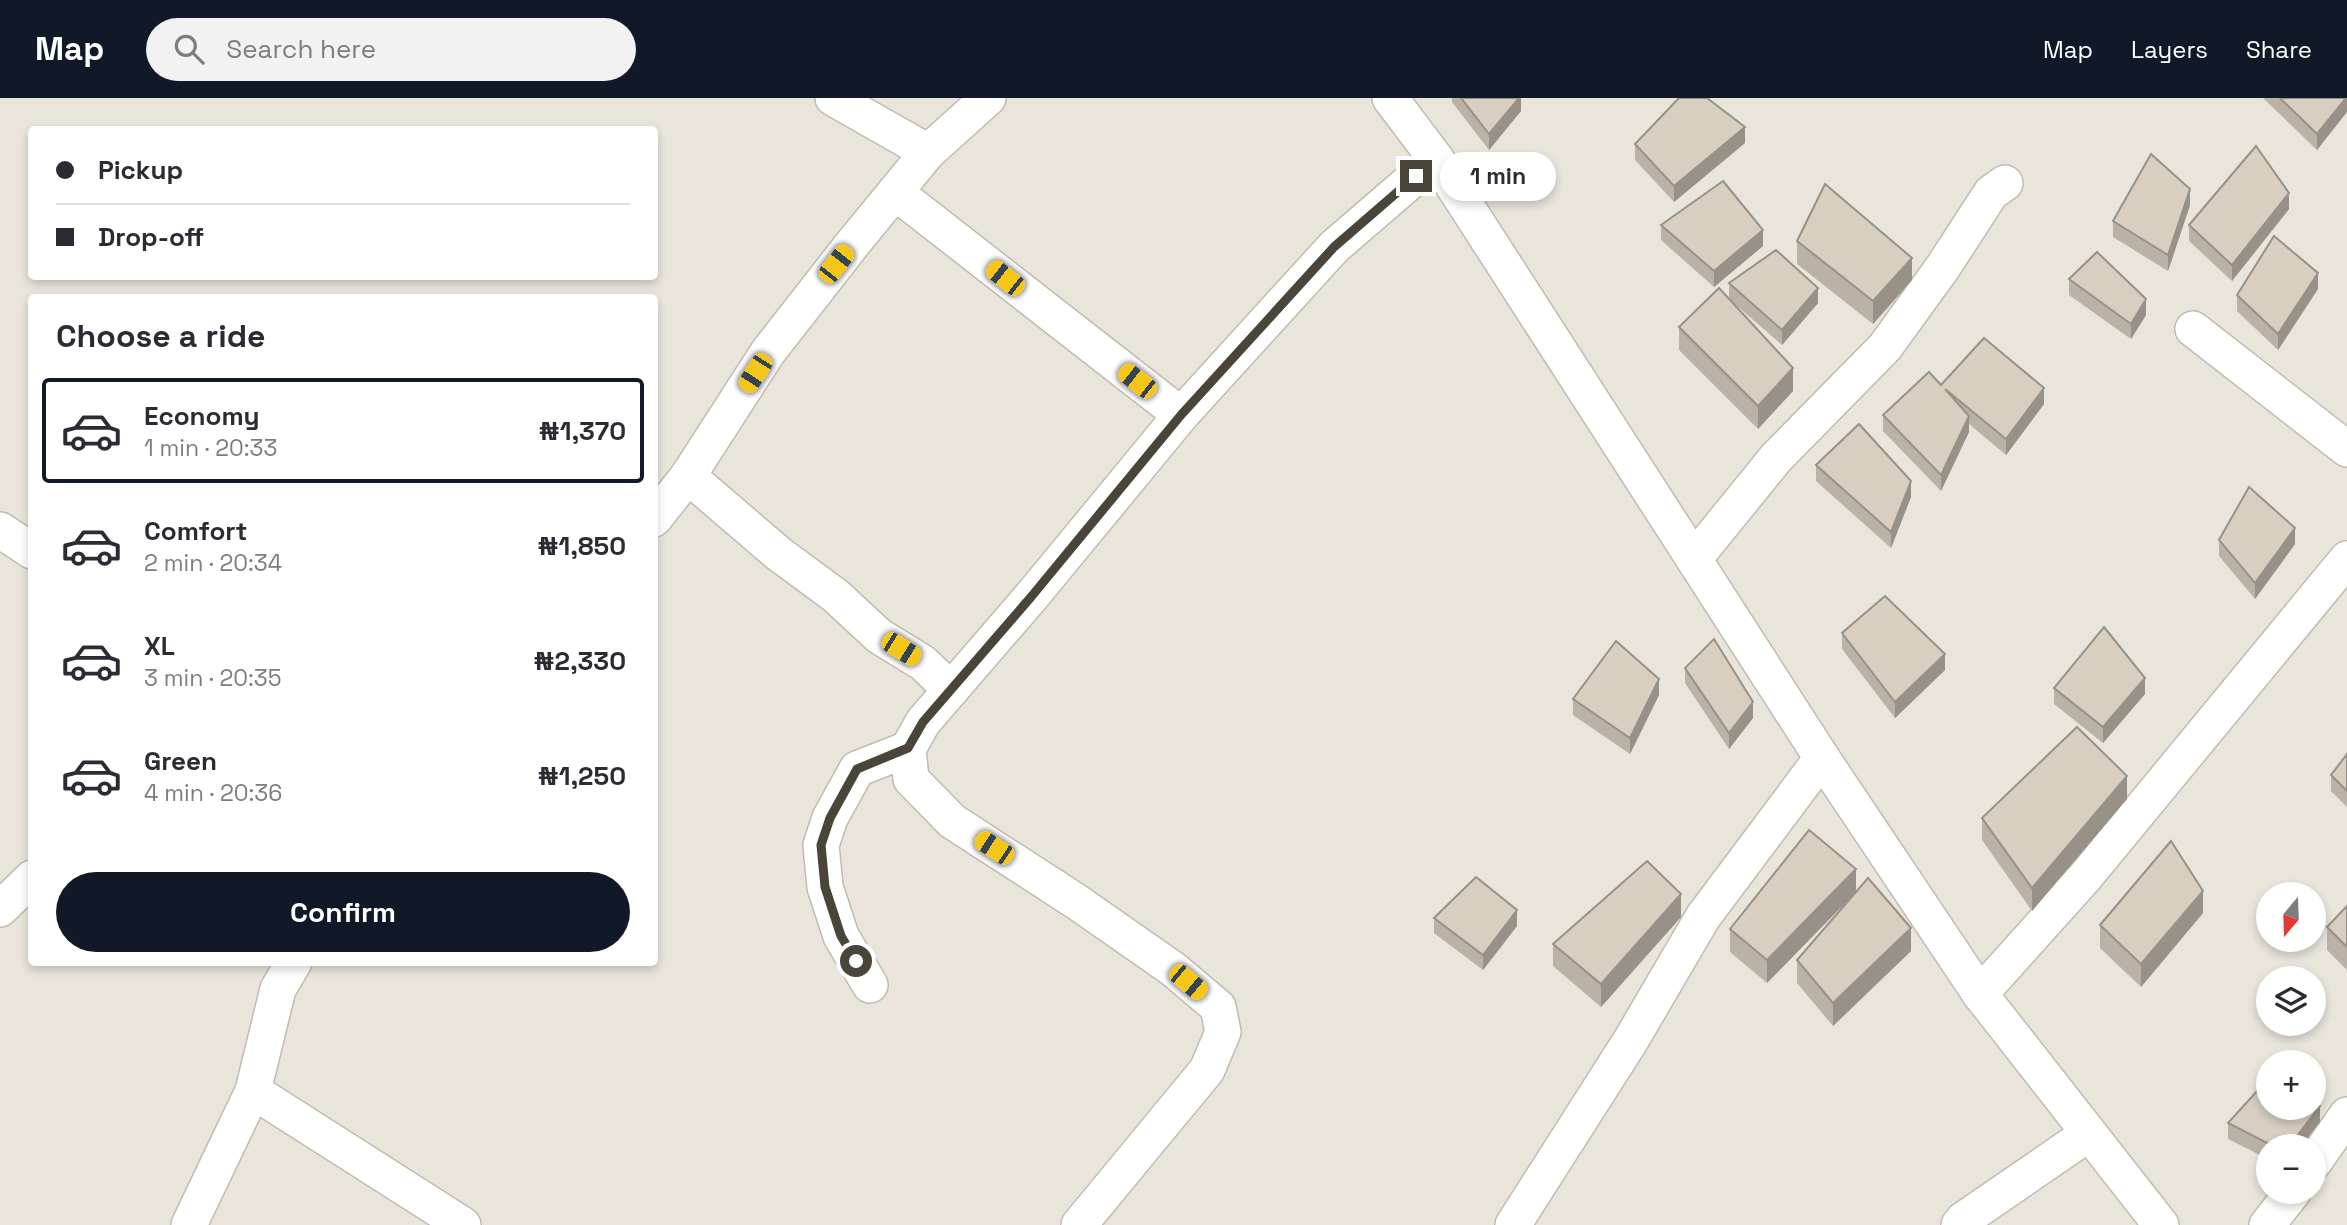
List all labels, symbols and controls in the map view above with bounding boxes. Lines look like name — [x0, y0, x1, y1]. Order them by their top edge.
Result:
search box — [146, 18, 636, 81]
text: Map — [35, 28, 104, 70]
icon: search — [170, 30, 208, 68]
text: Search here — [226, 32, 376, 66]
text: Map — [2043, 34, 2093, 65]
text: Layers — [2131, 34, 2208, 65]
text: Share — [2246, 34, 2312, 65]
callout: 1 min — [1440, 152, 1556, 200]
text: Pickup — [98, 153, 183, 187]
route end — [1400, 160, 1432, 192]
text: 1 min — [1470, 161, 1526, 191]
text: Drop-off — [98, 220, 204, 254]
car — [815, 241, 858, 287]
car — [982, 257, 1029, 299]
text: Choose a ride — [56, 316, 266, 356]
car — [735, 350, 776, 396]
car — [1114, 360, 1161, 402]
icon: car — [60, 399, 123, 462]
text: Economy — [144, 399, 260, 433]
text: ₦1,370 — [539, 414, 626, 448]
text: 1 min · 20:33 — [144, 433, 277, 463]
icon: car — [60, 514, 123, 577]
text: Comfort — [144, 514, 247, 548]
text: ₦1,850 — [538, 529, 626, 563]
text: 2 min · 20:34 — [144, 548, 282, 578]
icon: car — [60, 629, 123, 692]
text: XL — [144, 629, 175, 663]
car — [878, 629, 925, 669]
text: ₦2,330 — [533, 644, 626, 678]
text: 3 min · 20:35 — [144, 663, 282, 693]
icon: car — [60, 744, 123, 807]
text: Green — [144, 744, 217, 778]
text: ₦1,250 — [538, 759, 626, 793]
text: 4 min · 20:36 — [144, 778, 282, 808]
car — [971, 828, 1018, 868]
button: Confirm — [56, 872, 630, 952]
north arrow — [2256, 882, 2326, 952]
map controls — [2256, 882, 2326, 1204]
route start — [840, 945, 872, 977]
car — [1166, 960, 1211, 1004]
button: layers — [2256, 966, 2326, 1036]
button: + — [2256, 1050, 2326, 1120]
button: − — [2256, 1134, 2326, 1204]

